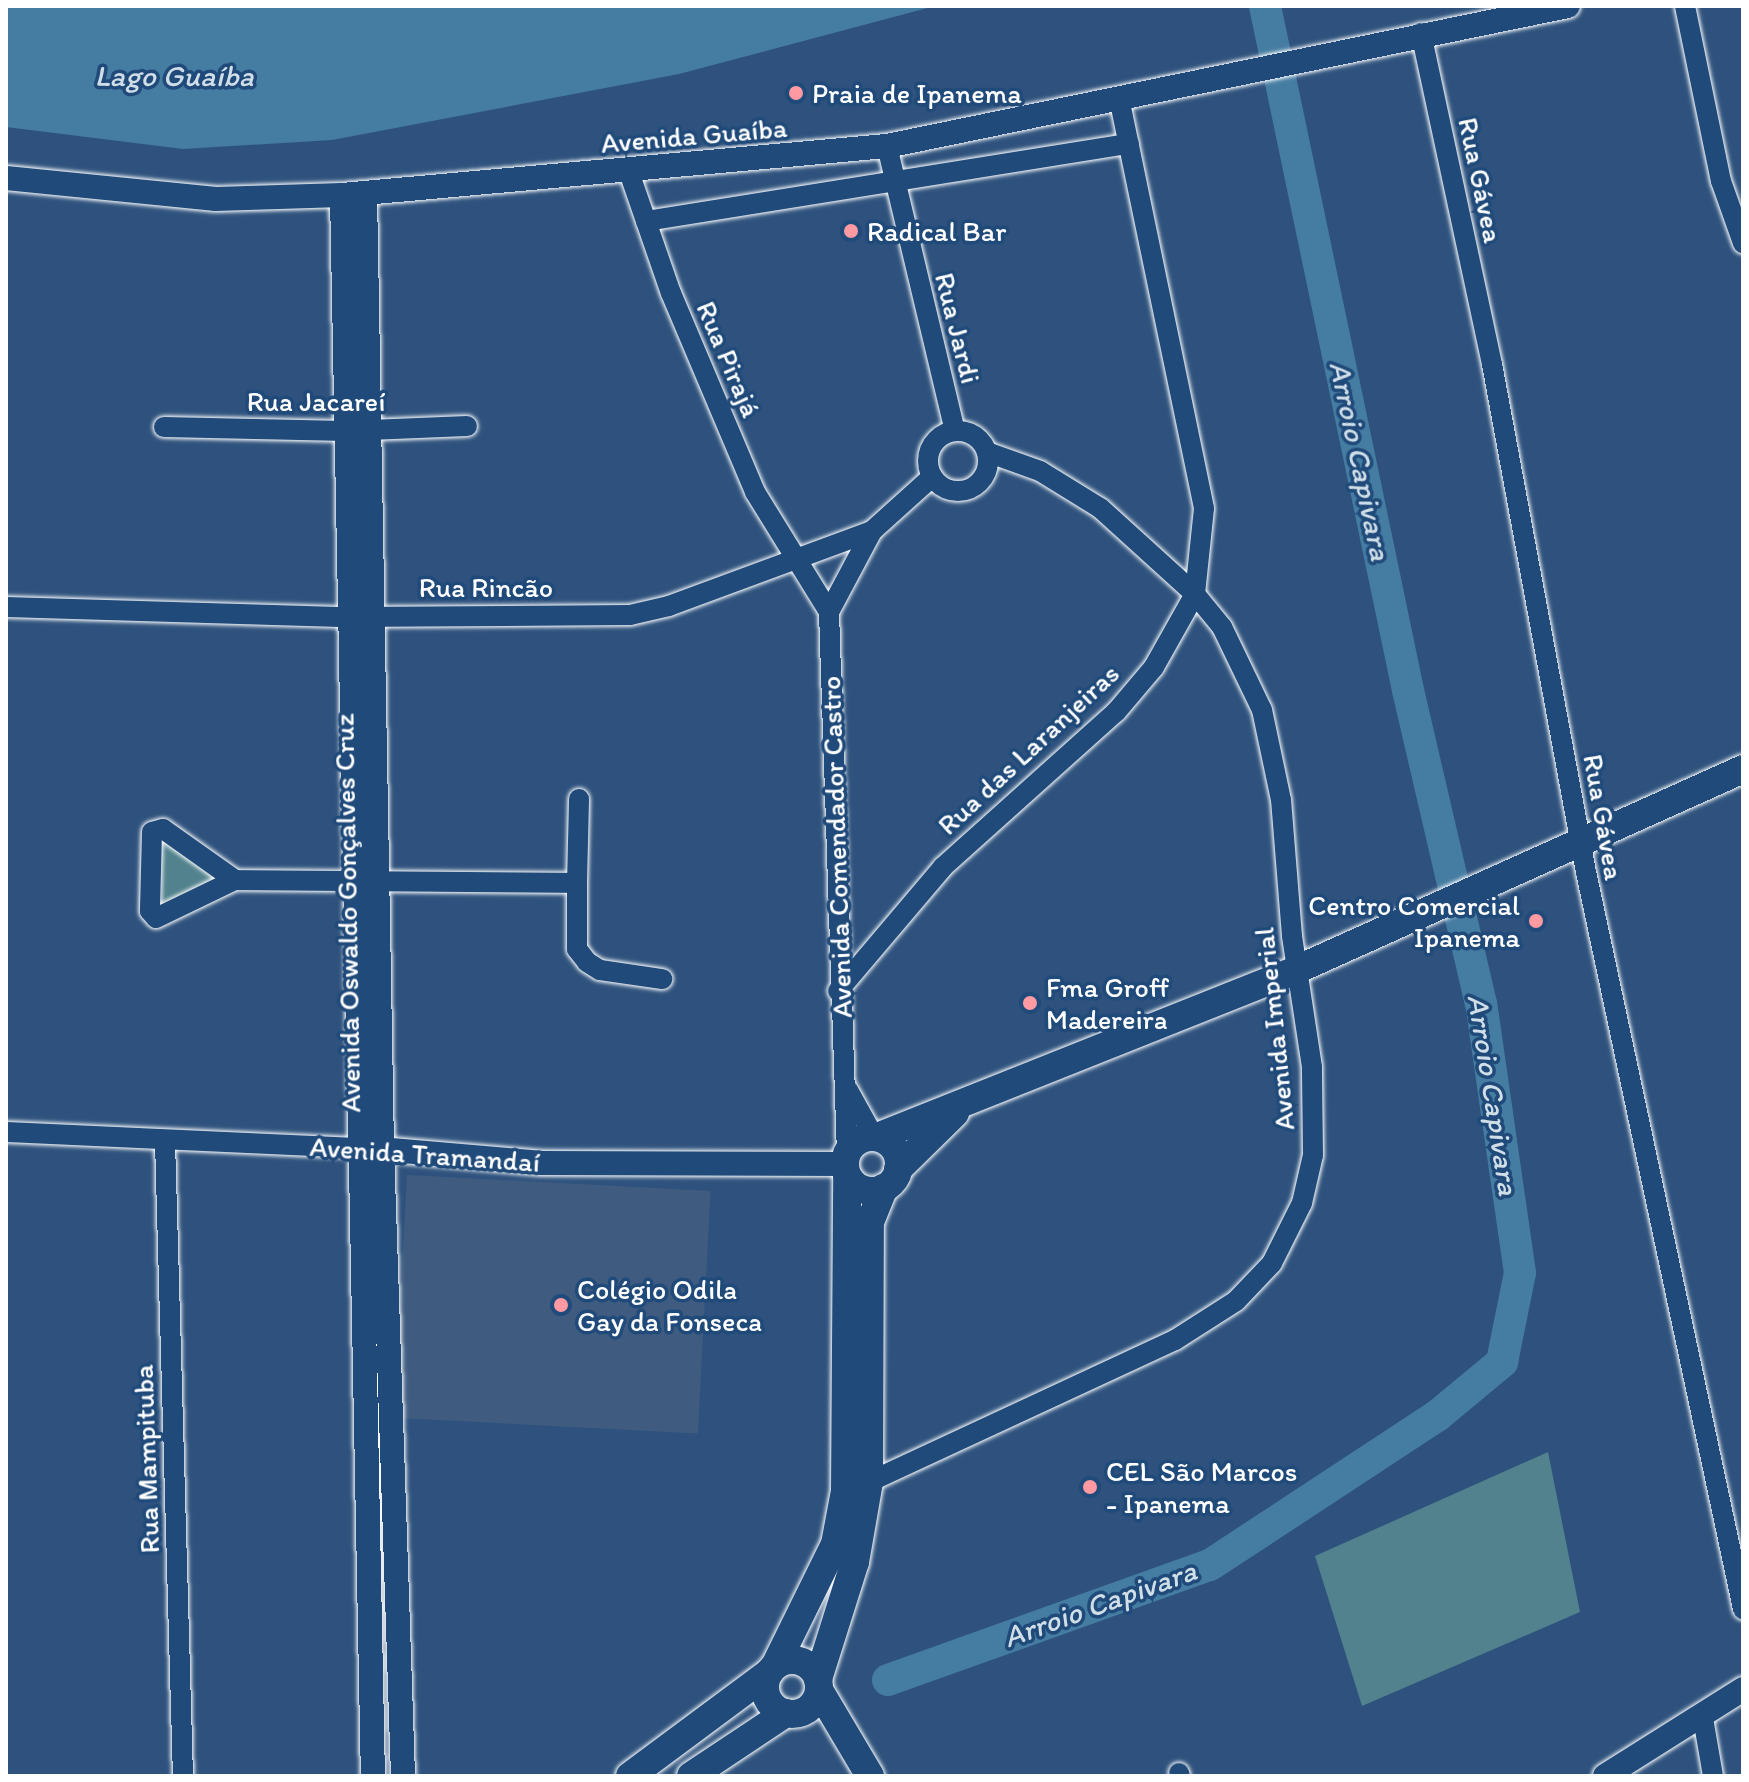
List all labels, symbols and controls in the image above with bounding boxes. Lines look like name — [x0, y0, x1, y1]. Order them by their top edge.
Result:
water label: Lago Guaíba — [94, 58, 254, 94]
place label: Praia de Ipanema — [812, 76, 1023, 110]
marker: Praia de Ipanema — [787, 84, 805, 102]
street label: Avenida Guaíba — [599, 110, 789, 160]
street label: Rua Gávea — [1451, 115, 1511, 245]
place label: Radical Bar — [867, 214, 1006, 248]
marker: Radical Bar — [842, 222, 860, 240]
street label: Rua Jardi — [928, 269, 988, 387]
street label: Rua Pirajá — [690, 296, 768, 422]
water label: Arroio Capivara — [1321, 358, 1399, 564]
street label: Rua Jacareí — [247, 384, 385, 418]
street label: Rua Rincão — [419, 570, 553, 604]
street label: Rua das Laranjeiras — [931, 657, 1125, 841]
street label: Avenida Comendador Castro — [813, 675, 859, 1019]
street label: Avenida Oswaldo Gonçalves Cruz — [327, 713, 367, 1113]
street label: Rua Gávea — [1576, 752, 1632, 882]
place label: Centro Comercial Ipanema — [1308, 888, 1520, 954]
marker: Centro Comercial Ipanema — [1527, 912, 1545, 930]
street label: Avenida Imperial — [1247, 926, 1301, 1132]
place label: Fma Groff Madereira — [1046, 970, 1170, 1036]
water label: Arroio Capivara — [1459, 992, 1527, 1198]
marker: Fma Groff Madereira — [1021, 994, 1039, 1012]
street label: Avenida Tramandaí — [309, 1129, 541, 1179]
place label: Colégio Odila Gay da Fonseca — [577, 1272, 763, 1338]
marker: Colégio Odila Gay da Fonseca — [552, 1296, 570, 1314]
street label: Rua Mampituba — [126, 1364, 166, 1554]
place label: CEL São Marcos - Ipanema — [1106, 1454, 1298, 1520]
marker: CEL São Marcos - Ipanema — [1081, 1478, 1099, 1496]
water label: Arroio Capivara — [999, 1552, 1201, 1656]

